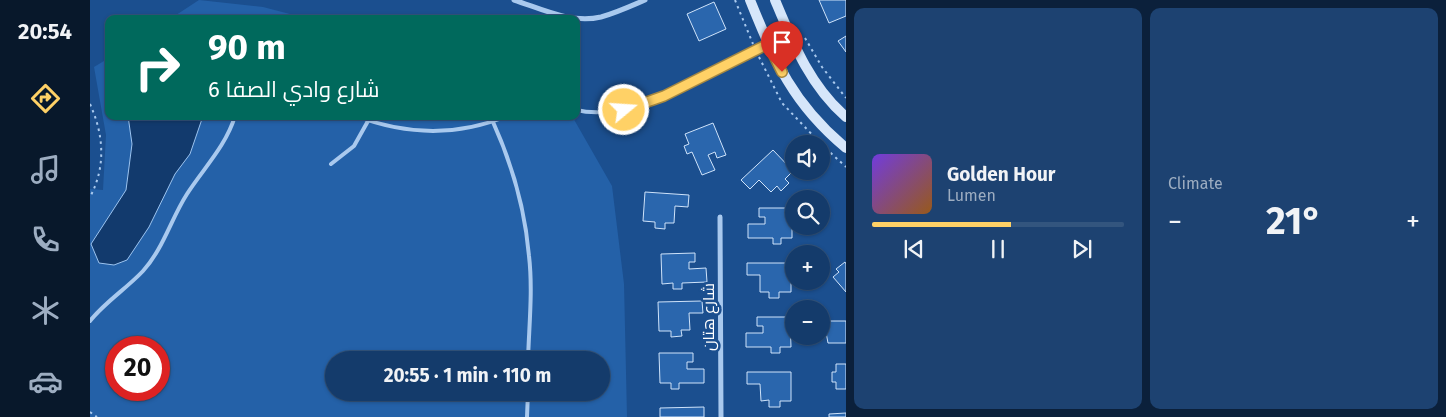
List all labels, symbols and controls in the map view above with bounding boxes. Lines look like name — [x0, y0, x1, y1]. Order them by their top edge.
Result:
text: 20:54 — [18, 18, 72, 45]
pin — [761, 21, 803, 72]
text: 90 m — [208, 26, 286, 68]
icon: arrive — [768, 28, 796, 56]
icon: right — [125, 35, 190, 100]
text: شارع وادي الصفا 6 — [208, 76, 379, 103]
icon: directions — [28, 81, 63, 116]
position arrow — [597, 83, 649, 135]
map controls — [785, 135, 830, 345]
button: sound — [785, 135, 830, 180]
icon: music — [28, 152, 63, 187]
text: Golden Hour — [947, 163, 1056, 186]
text: Climate — [1168, 174, 1223, 193]
text: Lumen — [947, 186, 996, 205]
button: search — [785, 190, 830, 235]
text: 21° — [1266, 198, 1322, 244]
text: − — [1168, 205, 1182, 238]
text: + — [1406, 205, 1420, 238]
icon: phone — [28, 222, 63, 257]
icon: previous — [900, 235, 928, 263]
icon: pause — [984, 235, 1012, 263]
icon: next — [1068, 235, 1096, 263]
button: + — [785, 245, 830, 290]
street label: شارع هتان — [699, 283, 720, 351]
icon: climate — [28, 293, 63, 328]
button: − — [785, 300, 830, 345]
speed limit sign: 20 — [105, 336, 170, 401]
icon: car — [28, 364, 63, 399]
text: 20:55 · 1 min · 110 m — [384, 364, 551, 387]

